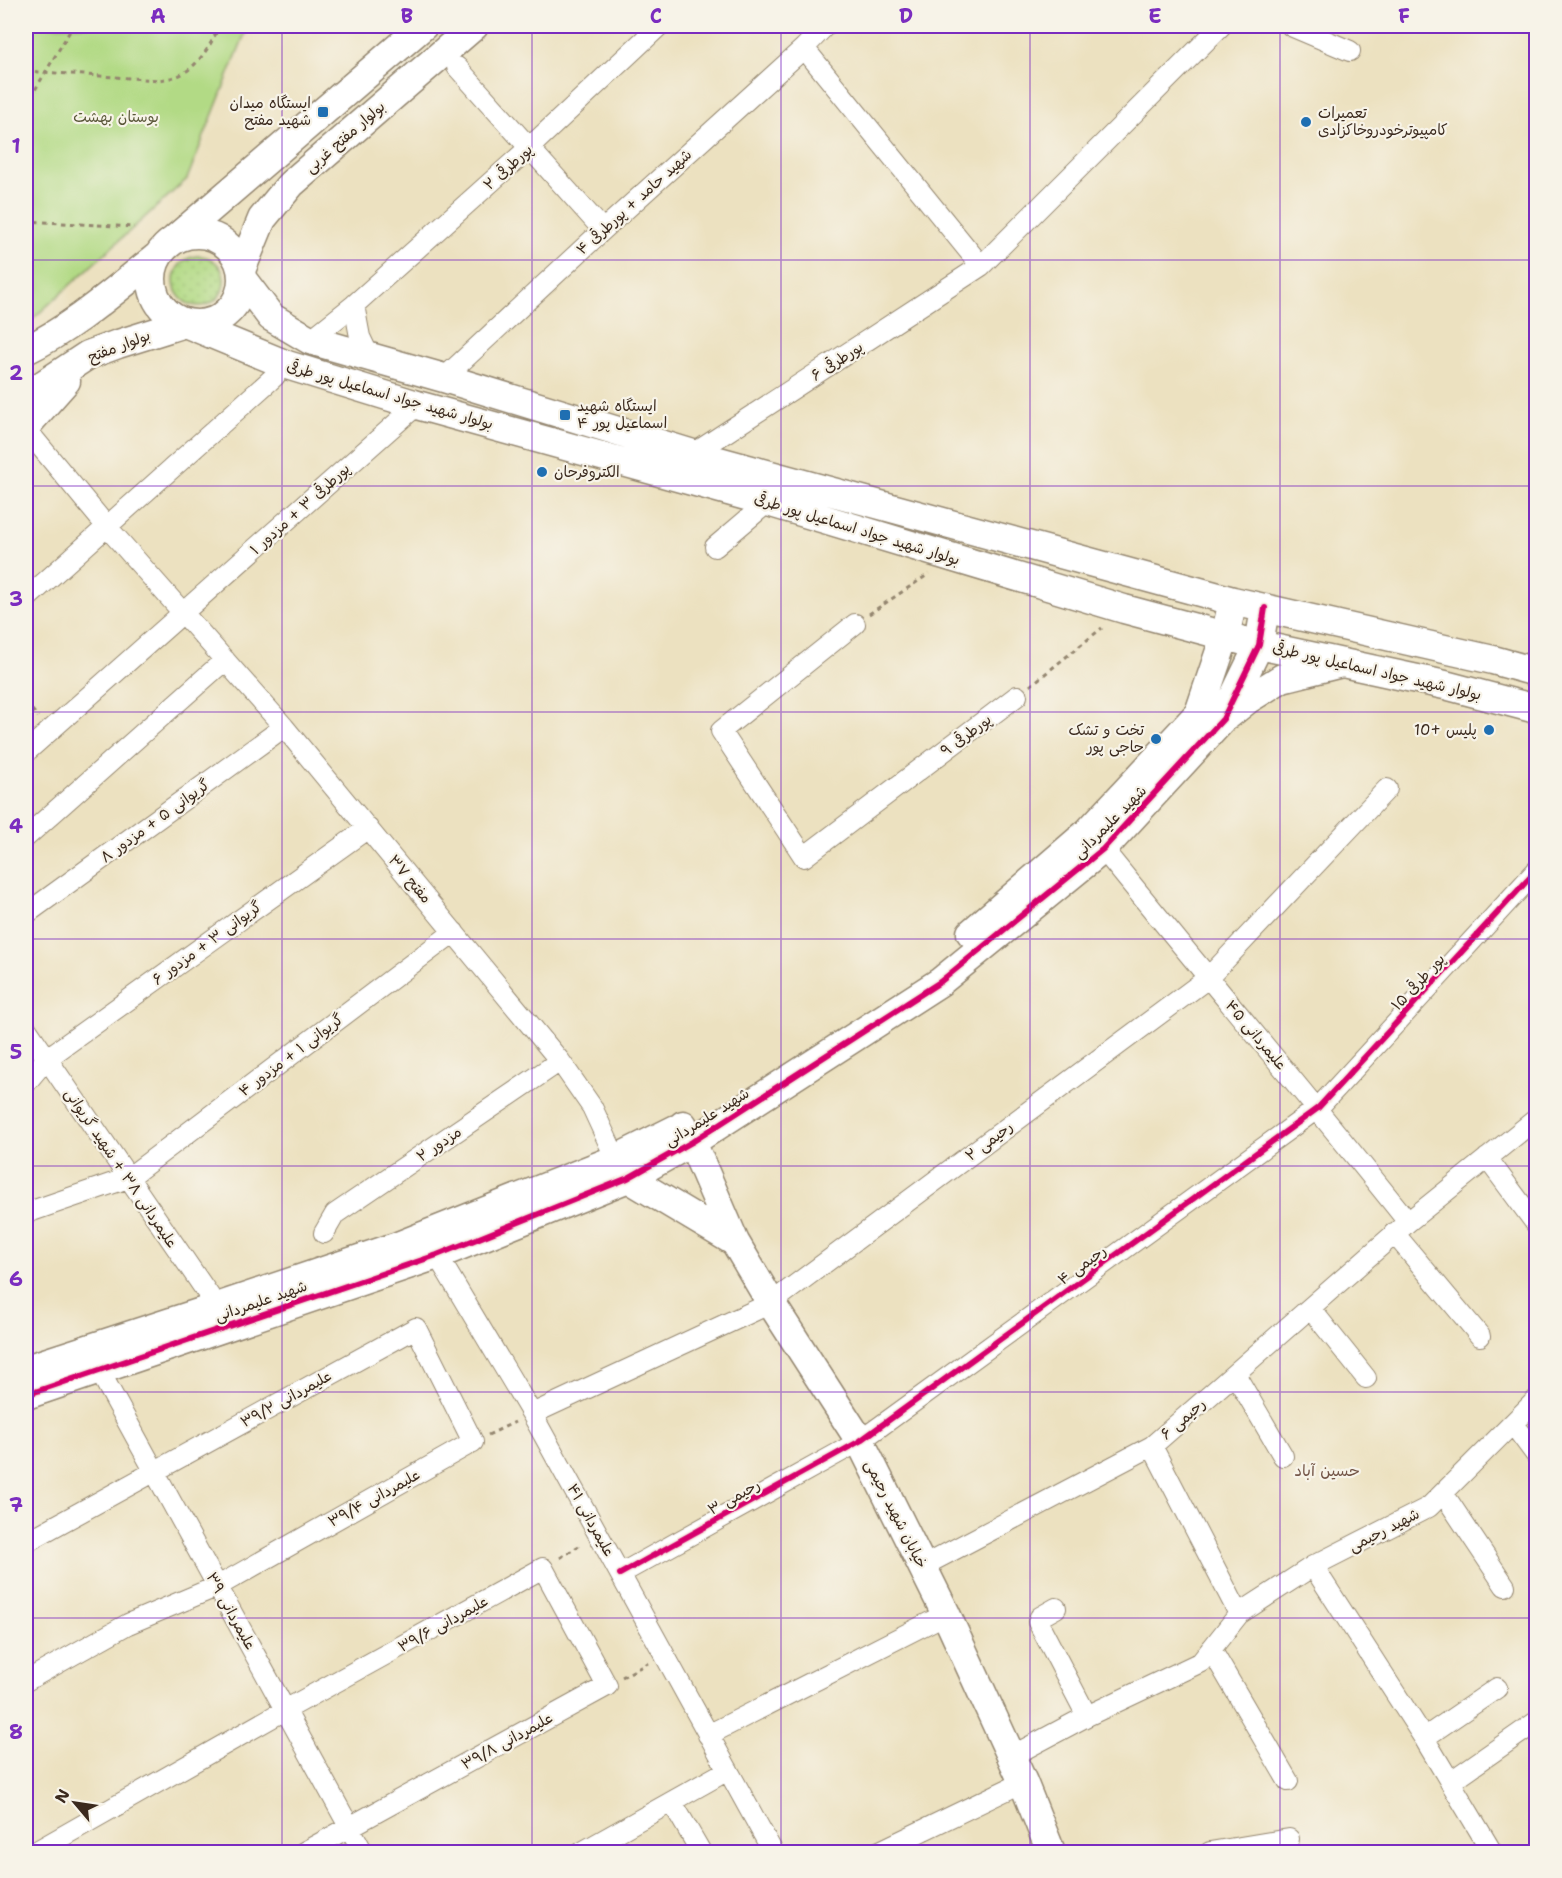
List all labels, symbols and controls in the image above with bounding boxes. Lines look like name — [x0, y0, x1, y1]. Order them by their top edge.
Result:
text: A — [150, 3, 166, 29]
text: B — [401, 3, 413, 29]
text: C — [650, 3, 662, 29]
text: D — [899, 3, 913, 29]
text: E — [1148, 3, 1162, 29]
text: F — [1398, 3, 1410, 29]
place label: ایستگاه میدان شهید مفتح — [230, 93, 311, 130]
street label: بولوار مفتح غربی — [301, 97, 389, 177]
place label: تعمیرات کامپیوترخودروخاکزادی — [1318, 103, 1448, 140]
marker: ایستگاه میدان شهید مفتح — [316, 105, 330, 119]
park label: بوستان بهشت — [73, 107, 159, 127]
marker: تعمیرات کامپیوترخودروخاکزادی — [1299, 115, 1313, 129]
text: 1 — [11, 133, 21, 159]
street label: پورطرقی ۲ — [478, 139, 537, 194]
street label: شهید حامد + پورطرقی ۴ — [571, 144, 696, 259]
street label: بولوار مفتح — [85, 325, 153, 367]
street label: پورطرقی ۶ — [806, 336, 867, 385]
street label: بولوار شهید جواد اسماعیل پور طرقی — [284, 355, 496, 434]
text: 2 — [9, 360, 23, 386]
place label: ایستگاه شهید اسماعیل پور ۴ — [577, 396, 667, 433]
marker: ایستگاه شهید اسماعیل پور ۴ — [558, 408, 572, 422]
street label: پورطرقی ۳ + مزدور ۱ — [245, 458, 354, 559]
place label: الکتروفرحان — [554, 462, 620, 482]
marker: الکتروفرحان — [535, 465, 549, 479]
street label: بولوار شهید جواد اسماعیل پور طرقی — [752, 487, 963, 570]
text: 3 — [9, 586, 23, 612]
street label: بولوار شهید جواد اسماعیل پور طرقی — [1271, 636, 1484, 705]
street label: پورطرقی ۹ — [936, 708, 996, 761]
place label: تخت و تشک حاجی پور — [1068, 720, 1145, 757]
place label: پلیس +10 — [1414, 720, 1477, 740]
marker: پلیس +10 — [1482, 723, 1496, 737]
marker: تخت و تشک حاجی پور — [1149, 732, 1163, 746]
street label: گریوانی ۵ + مزدور ۸ — [96, 775, 214, 867]
street label: شهید علیمردانی — [1069, 781, 1151, 863]
text: 4 — [9, 813, 23, 839]
street label: مفتح ۳۷ — [384, 851, 436, 907]
street label: گریوانی ۳ + مزدور ۶ — [148, 896, 266, 990]
street label: پور طرقی ۱۵ — [1386, 949, 1449, 1015]
street label: علیمردانی ۴۵ — [1221, 996, 1291, 1074]
street label: گریوانی ۱ + مزدور ۴ — [235, 1009, 347, 1101]
text: 5 — [10, 1039, 22, 1065]
street label: شهید علیمردانی — [661, 1083, 753, 1151]
street label: علیمردانی ۳۸ + شهید گریوانی — [60, 1084, 182, 1252]
street label: رحیمی ۲ — [961, 1117, 1017, 1165]
street label: مزدور ۲ — [413, 1122, 465, 1166]
street label: رحیمی ۴ — [1054, 1241, 1110, 1289]
text: 6 — [9, 1266, 23, 1292]
street label: شهید علیمردانی — [212, 1276, 310, 1326]
street label: علیمردانی ۳۹/۲ — [237, 1366, 335, 1432]
street label: رحیمی ۶ — [1156, 1394, 1210, 1444]
street label: خیابان شهید رحیمی — [860, 1456, 932, 1572]
district label: حسین آباد — [1294, 1460, 1360, 1481]
street label: علیمردانی ۳۹/۴ — [324, 1464, 424, 1532]
street label: رحیمی ۳ — [704, 1474, 764, 1520]
street label: علیمردانی ۴۱ — [563, 1480, 619, 1560]
text: 7 — [9, 1492, 23, 1518]
street label: شهید رحیمی — [1345, 1504, 1423, 1556]
street label: علیمردانی ۳۹ — [202, 1569, 260, 1653]
street label: علیمردانی ۳۹/۶ — [394, 1591, 492, 1657]
street label: علیمردانی ۳۹/۸ — [458, 1708, 556, 1774]
text: 8 — [9, 1719, 23, 1745]
north arrow — [45, 1773, 105, 1833]
text: N — [50, 1785, 75, 1807]

